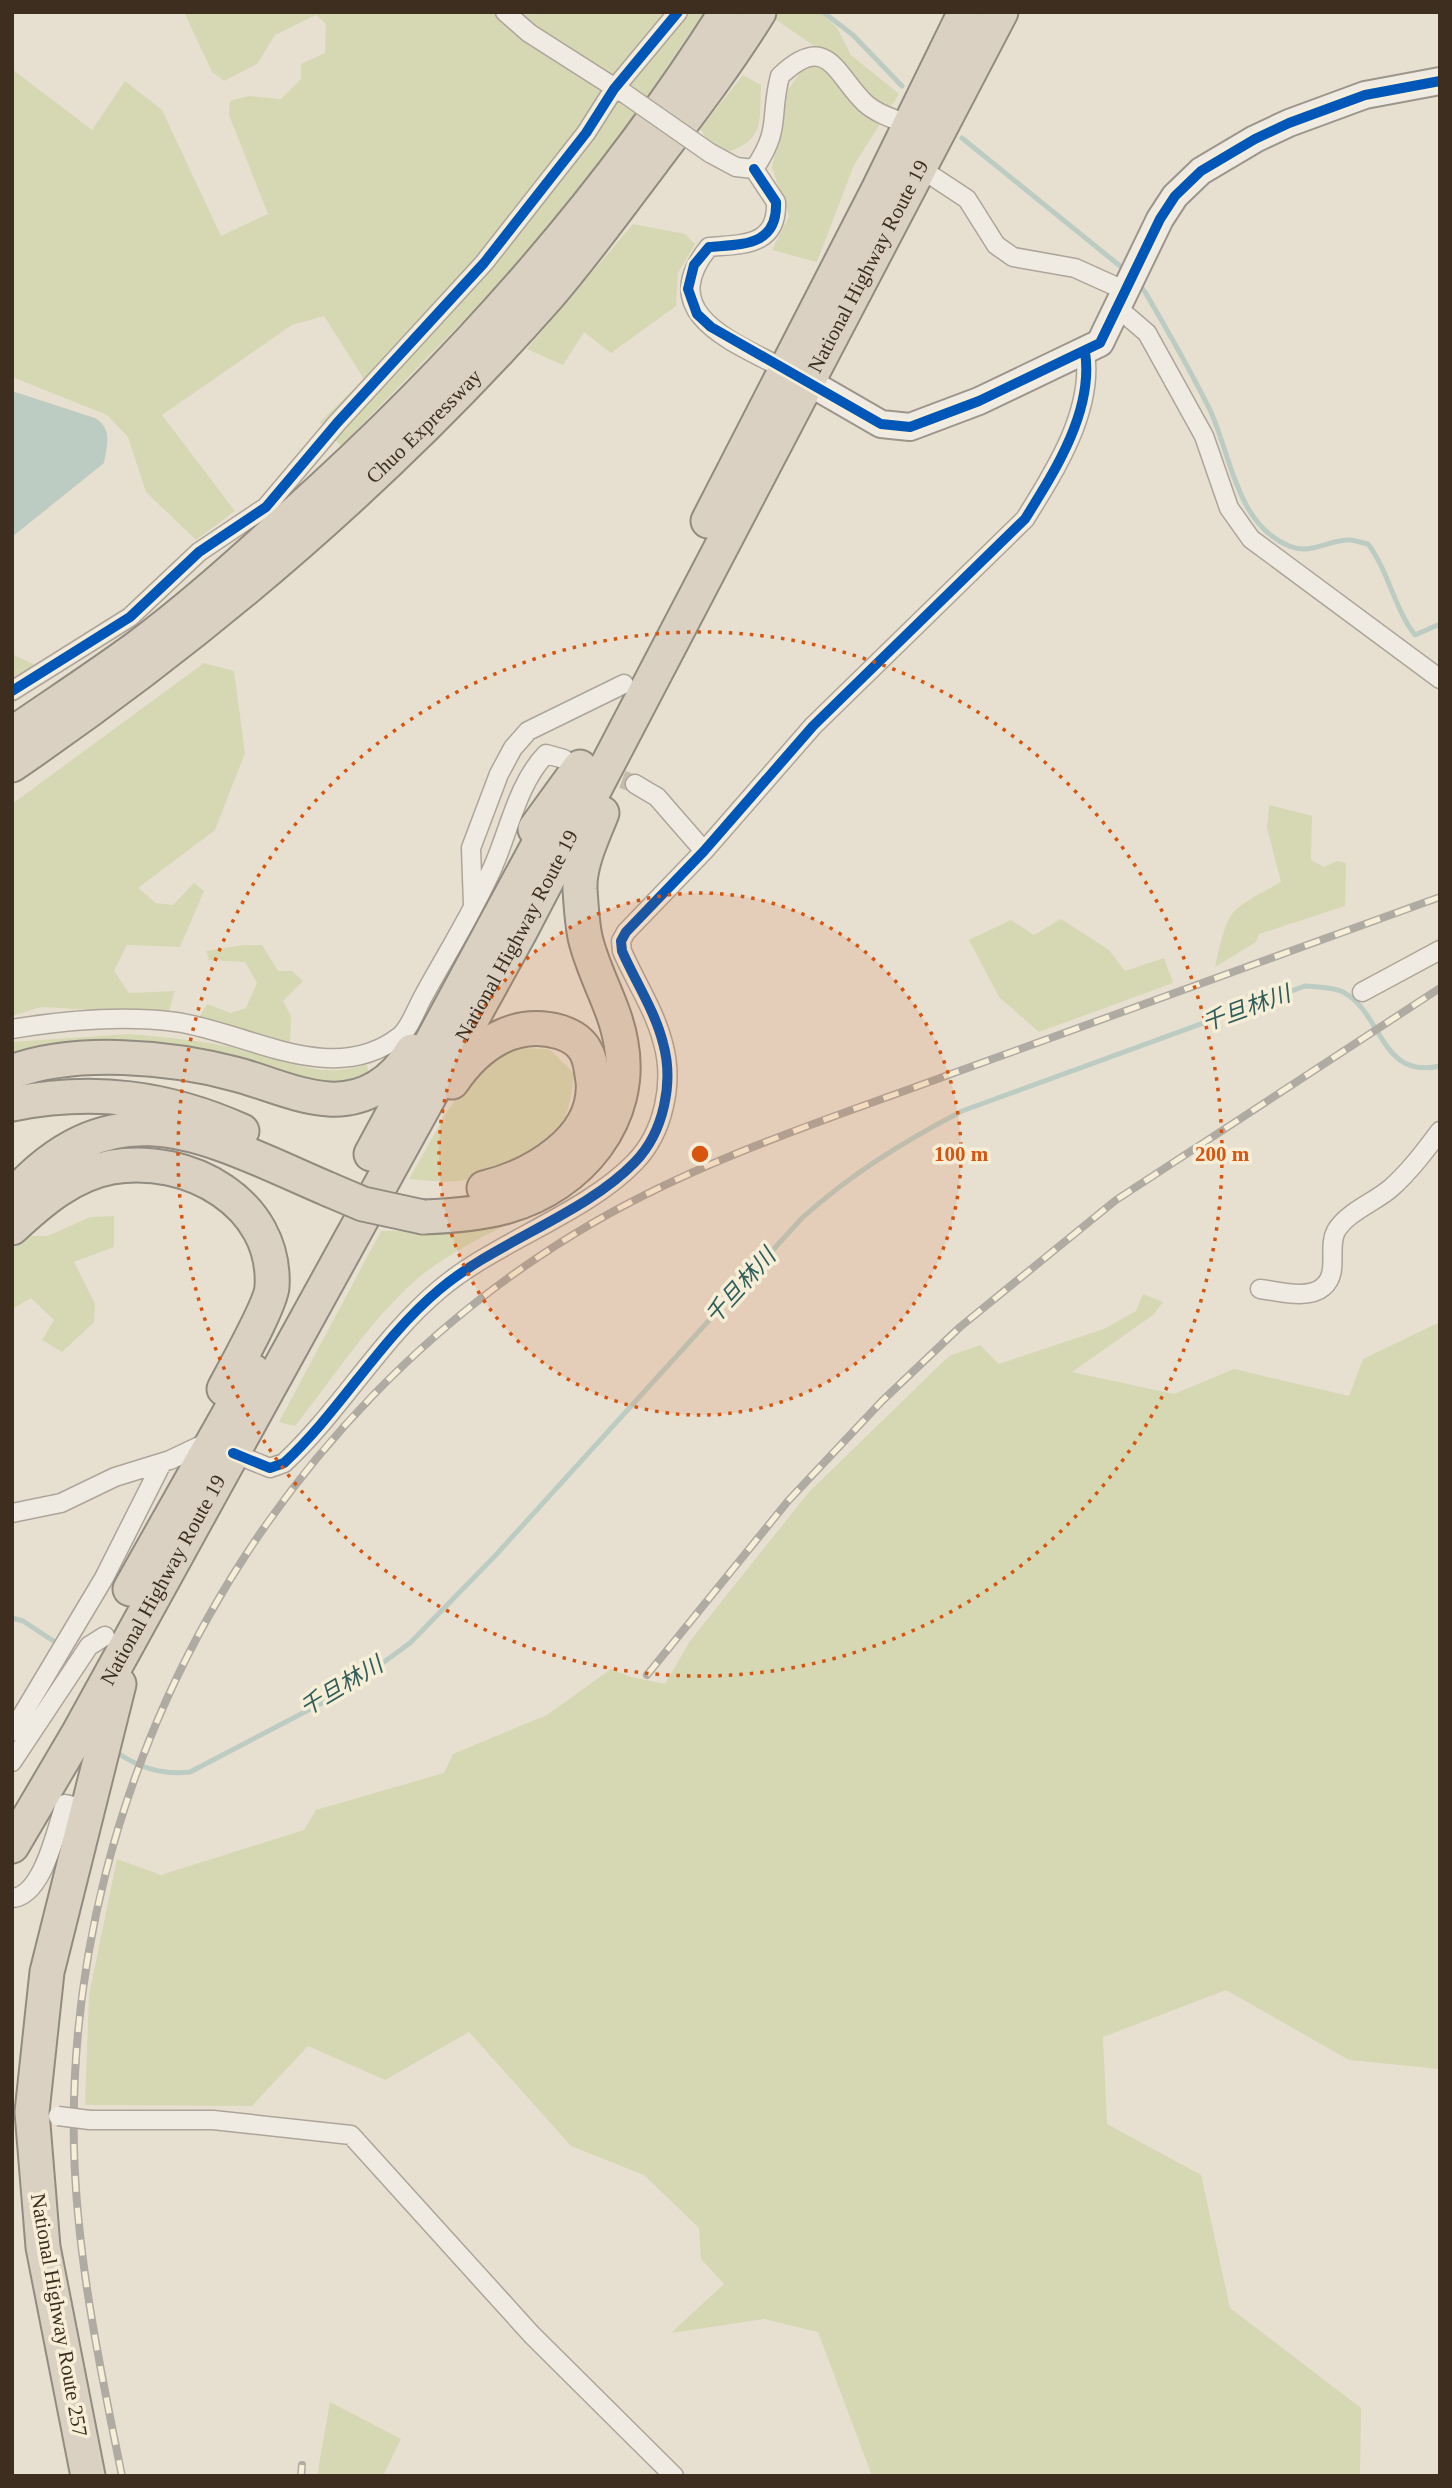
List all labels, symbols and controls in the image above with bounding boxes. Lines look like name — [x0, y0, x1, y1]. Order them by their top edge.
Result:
street label: National Highway Route 19 — [803, 156, 933, 377]
street label: Chuo Expressway — [361, 364, 487, 488]
street label: National Highway Route 19 — [450, 826, 583, 1045]
water label: 千旦林川 — [1199, 980, 1296, 1036]
centre of rings — [688, 1142, 712, 1166]
text: 100 m — [934, 1142, 989, 1166]
text: 200 m — [1195, 1142, 1250, 1166]
water label: 千旦林川 — [700, 1242, 782, 1329]
street label: National Highway Route 19 — [95, 1471, 230, 1689]
water label: 千旦林川 — [295, 1650, 390, 1721]
street label: National Highway Route 257 — [26, 2191, 92, 2439]

